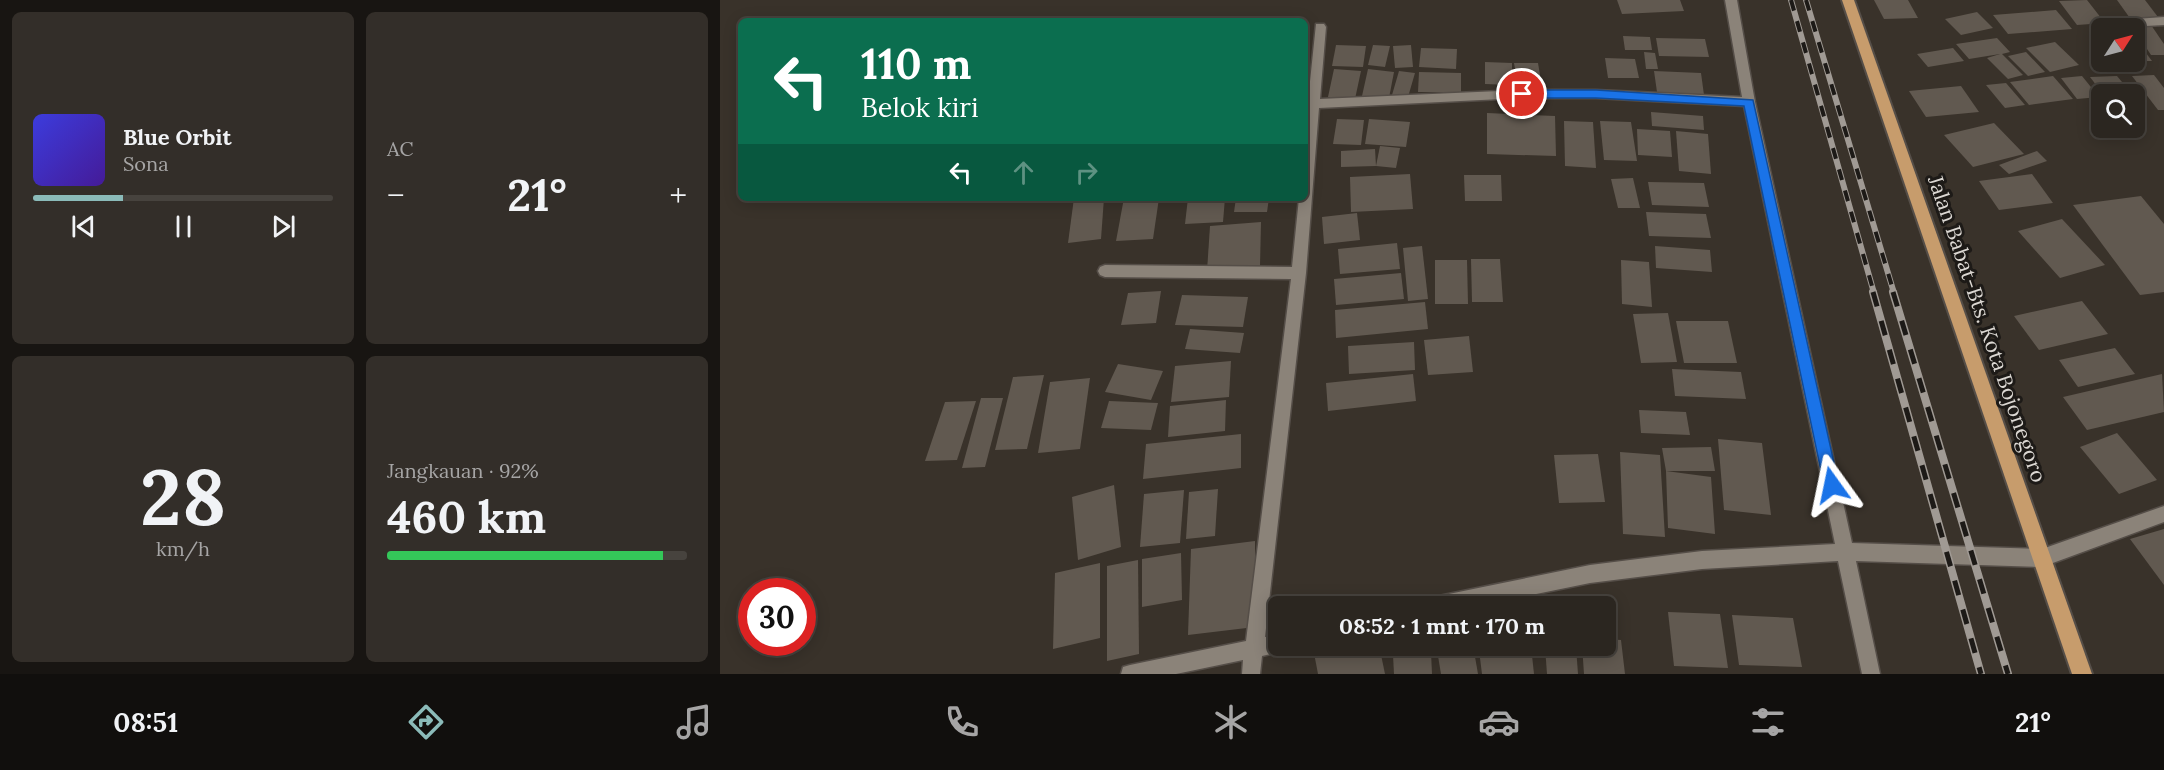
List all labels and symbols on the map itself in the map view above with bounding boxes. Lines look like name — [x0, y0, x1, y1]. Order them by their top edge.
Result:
north arrow — [2091, 18, 2145, 72]
pin — [1496, 68, 1547, 119]
street label: Jalan Babat-Bts. Kota Bojonegoro — [1922, 171, 2053, 486]
position arrow — [1800, 453, 1864, 517]
speed limit sign: 30 — [738, 578, 816, 656]

